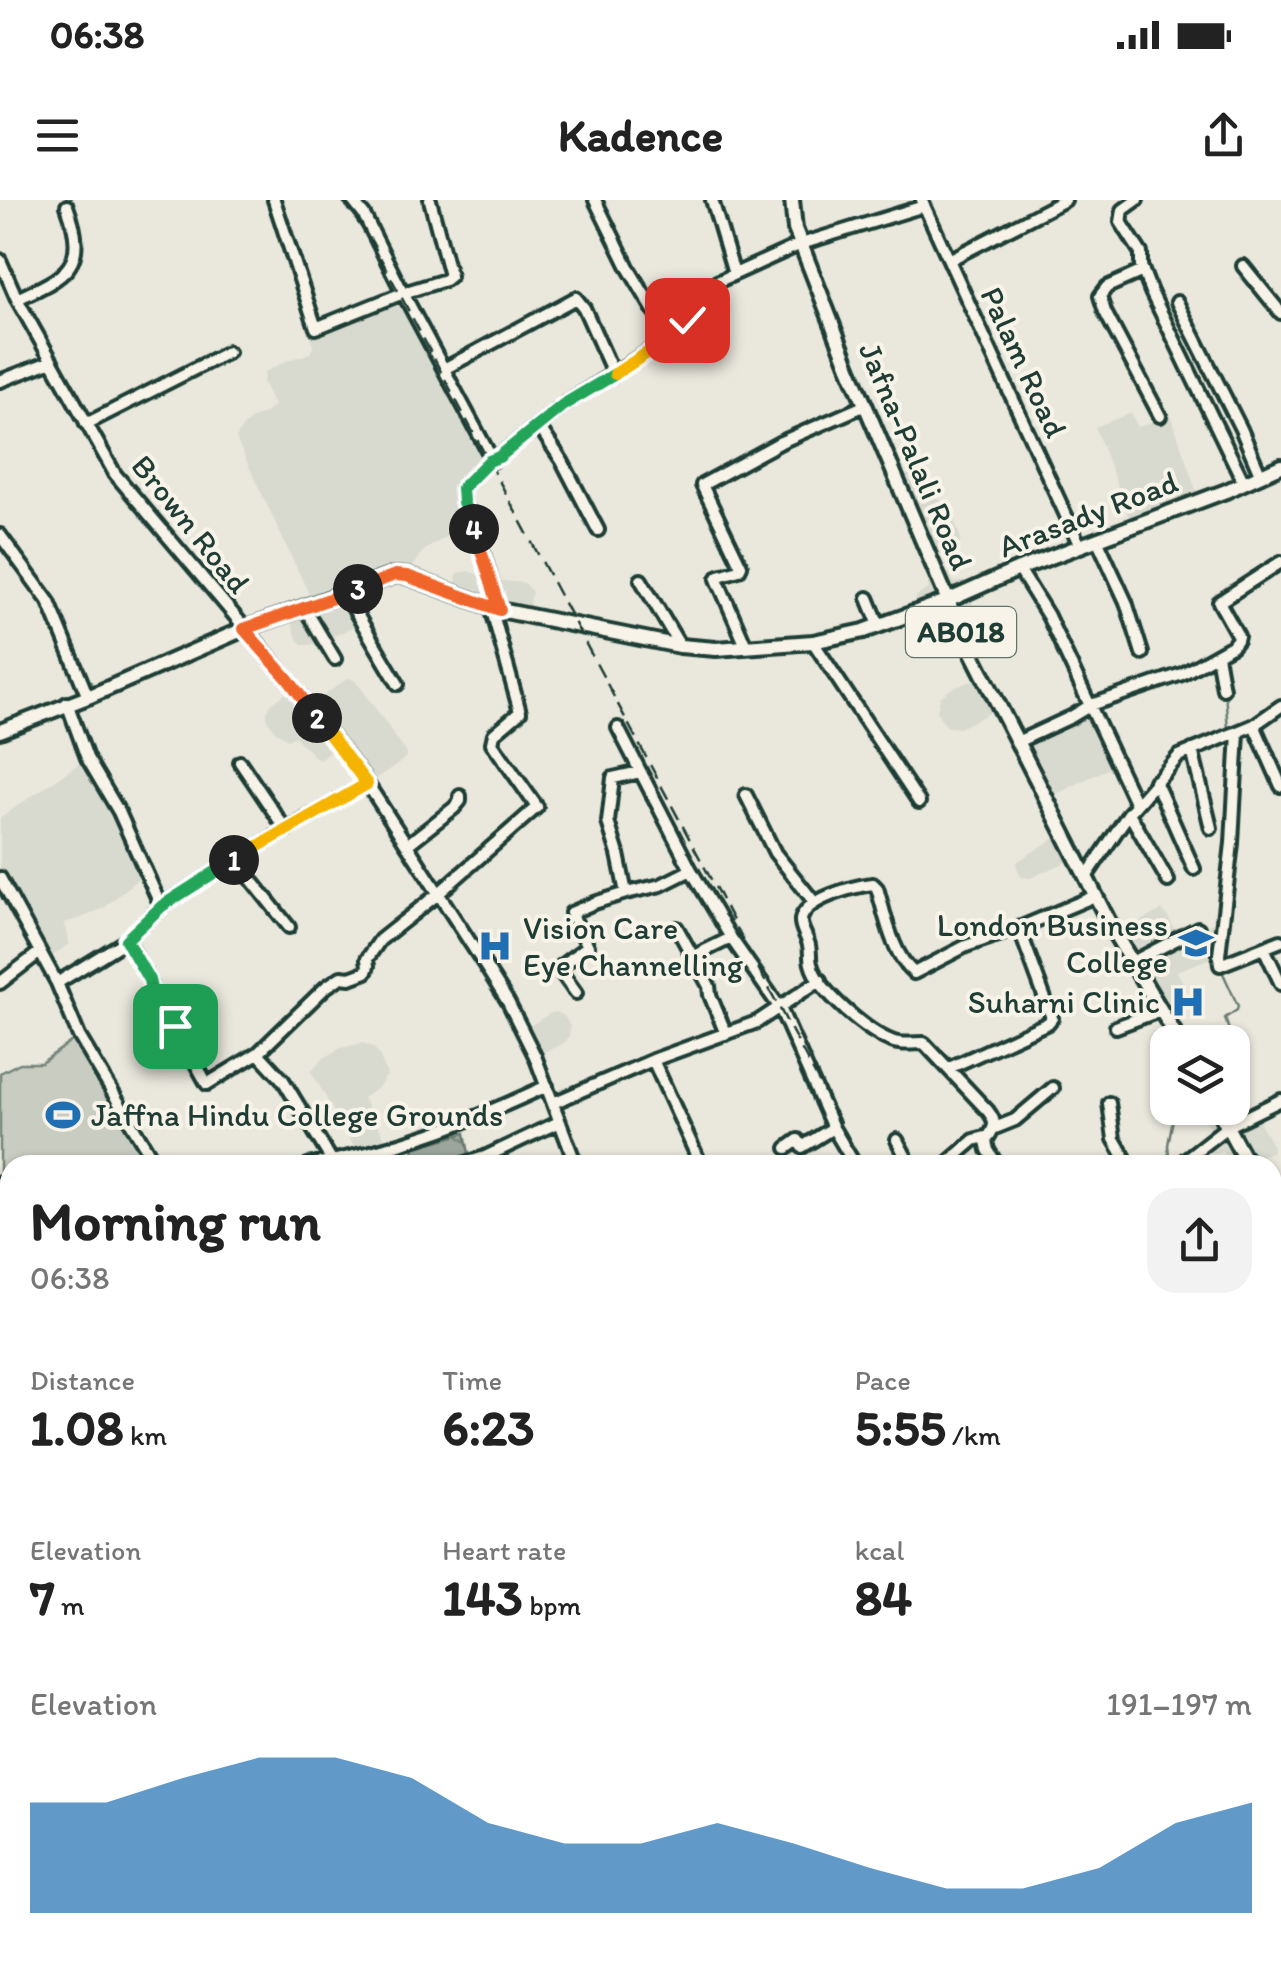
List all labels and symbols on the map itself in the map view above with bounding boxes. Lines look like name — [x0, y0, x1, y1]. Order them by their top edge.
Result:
pin — [645, 278, 730, 363]
street label: Palam Road — [973, 281, 1075, 443]
street label: Jafna-Palali Road — [851, 336, 981, 576]
street label: Brown Road — [124, 447, 259, 601]
street label: Arasady Road — [993, 462, 1183, 566]
pin: 4 — [449, 504, 499, 554]
pin: 3 — [333, 564, 383, 614]
road number: AB018 — [906, 607, 1016, 657]
pin: 2 — [292, 693, 342, 743]
pin: 1 — [209, 835, 259, 885]
place label: London Business College — [937, 906, 1168, 981]
place label: Vision Care Eye Channelling — [523, 909, 744, 984]
school or university icon: London Business College — [1177, 924, 1215, 962]
hospital icon: Vision Care Eye Channelling — [476, 927, 514, 965]
place label: Suharni Clinic — [968, 983, 1160, 1021]
hospital icon: Suharni Clinic — [1169, 983, 1207, 1021]
pin — [133, 984, 218, 1069]
sports icon: Jaffna Hindu College Grounds — [44, 1096, 82, 1134]
place label: Jaffna Hindu College Grounds — [91, 1096, 503, 1134]

